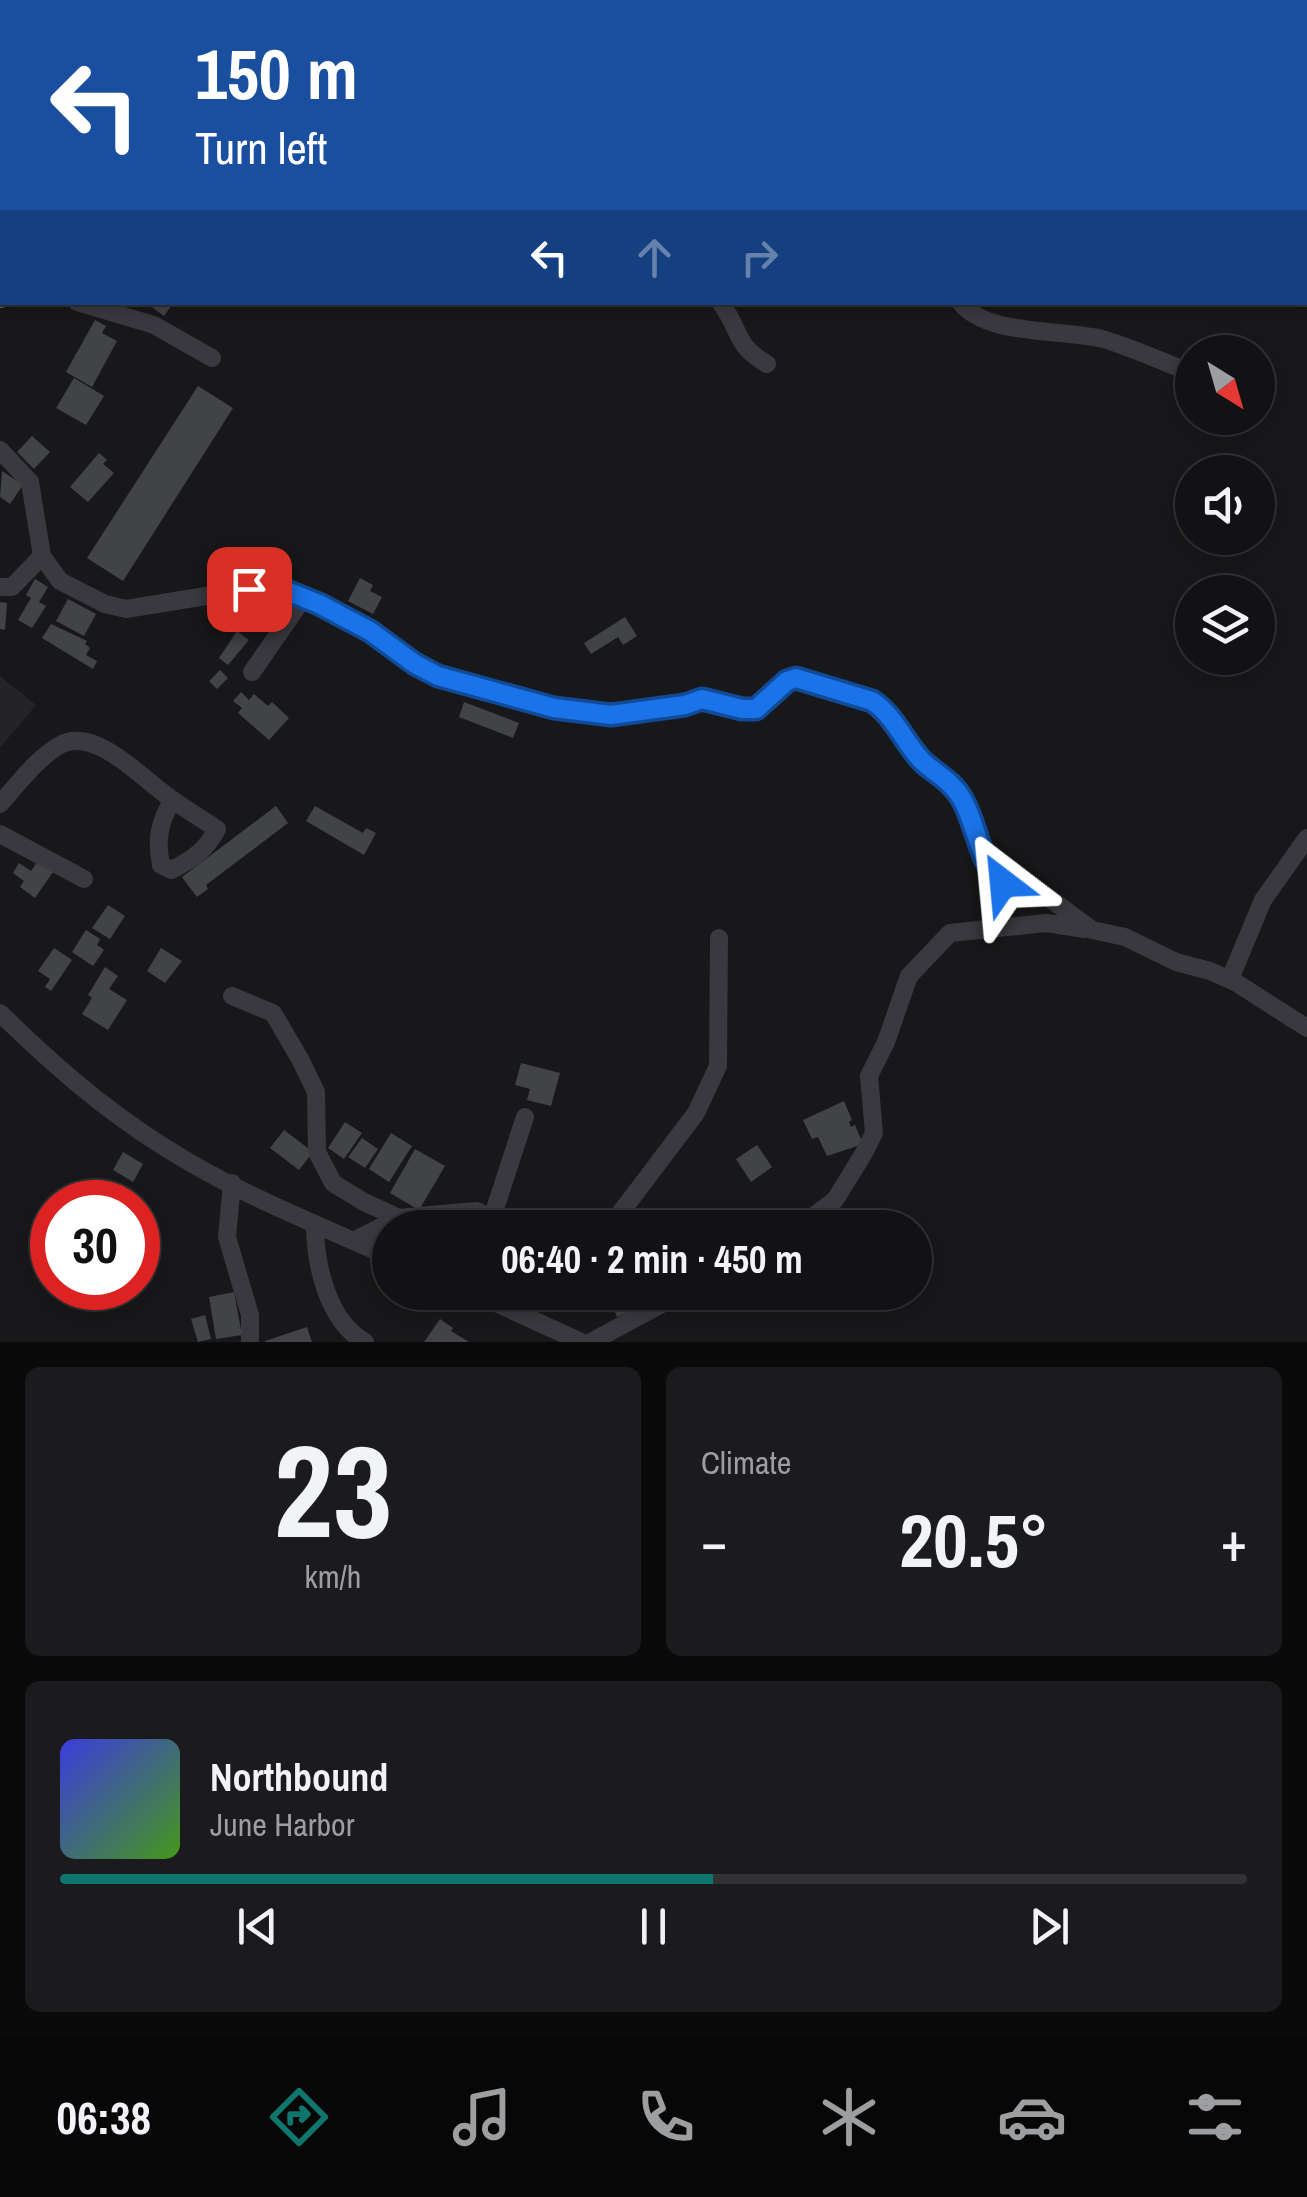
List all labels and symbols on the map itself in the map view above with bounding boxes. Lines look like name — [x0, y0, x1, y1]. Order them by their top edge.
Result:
north arrow — [1175, 335, 1275, 435]
pin — [207, 547, 292, 632]
position arrow — [951, 831, 1055, 935]
speed limit sign: 30 — [30, 1180, 160, 1310]

